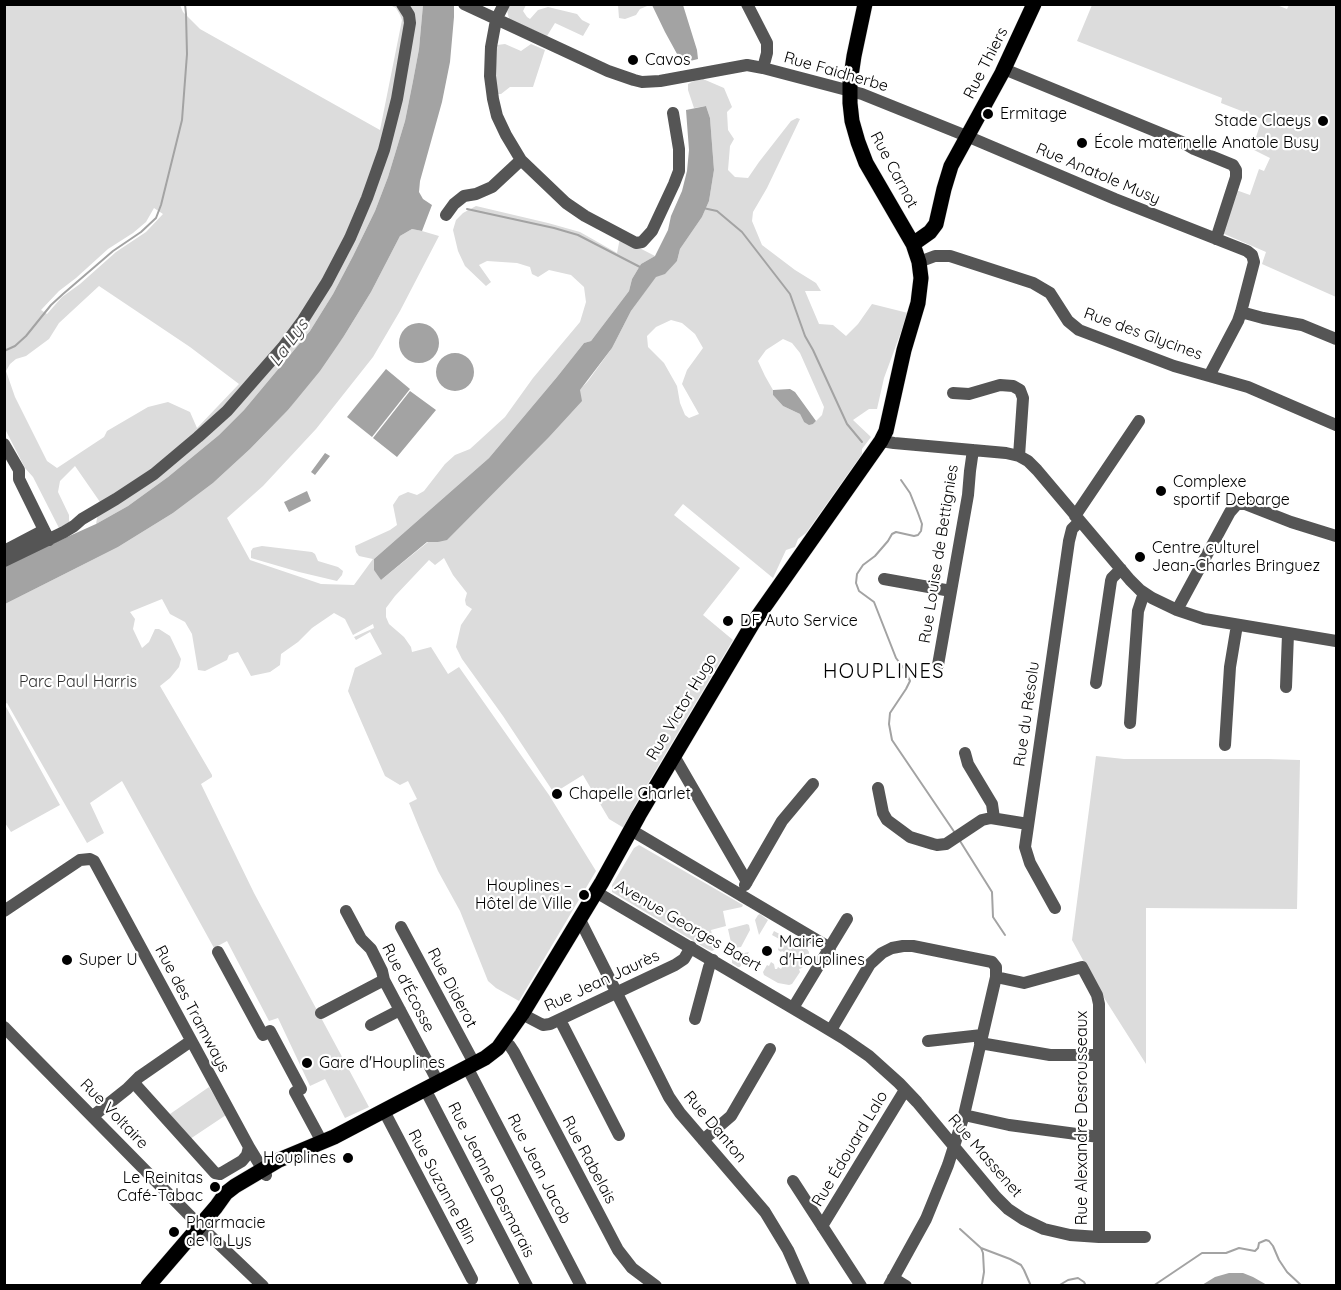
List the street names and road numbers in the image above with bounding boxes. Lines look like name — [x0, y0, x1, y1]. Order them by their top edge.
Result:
street label: Rue Thiers — [960, 24, 1012, 102]
street label: Rue Faidherbe — [782, 48, 890, 96]
street label: Rue Carnot — [866, 129, 922, 211]
street label: Rue Anatole Musy — [1033, 139, 1163, 209]
street label: Rue des Glycines — [1081, 304, 1205, 364]
street label: Rue Louise de Bettignies — [915, 463, 963, 645]
street label: Rue Victor Hugo — [643, 650, 721, 764]
street label: Rue du Résolu — [1010, 660, 1044, 768]
street label: Avenue Georges Baert — [611, 876, 765, 976]
street label: Rue d'Écosse — [377, 940, 439, 1036]
street label: Rue des Tramways — [150, 942, 234, 1076]
street label: Rue Diderot — [423, 945, 481, 1031]
street label: Rue Jean Jaurès — [541, 946, 663, 1016]
street label: Rue Alexandre Desrousseaux — [1072, 1011, 1092, 1225]
street label: Rue Voltaire — [76, 1075, 152, 1153]
street label: Rue Danton — [679, 1087, 751, 1167]
street label: Rue Édouard Lalo — [808, 1088, 892, 1210]
street label: Rue Jeanne Desmarais — [443, 1099, 539, 1261]
street label: Rue Jean Jacob — [503, 1111, 575, 1227]
street label: Rue Massenet — [944, 1111, 1026, 1201]
street label: Rue Rabelais — [558, 1113, 620, 1207]
street label: Rue Suzanne Blin — [404, 1126, 480, 1248]

